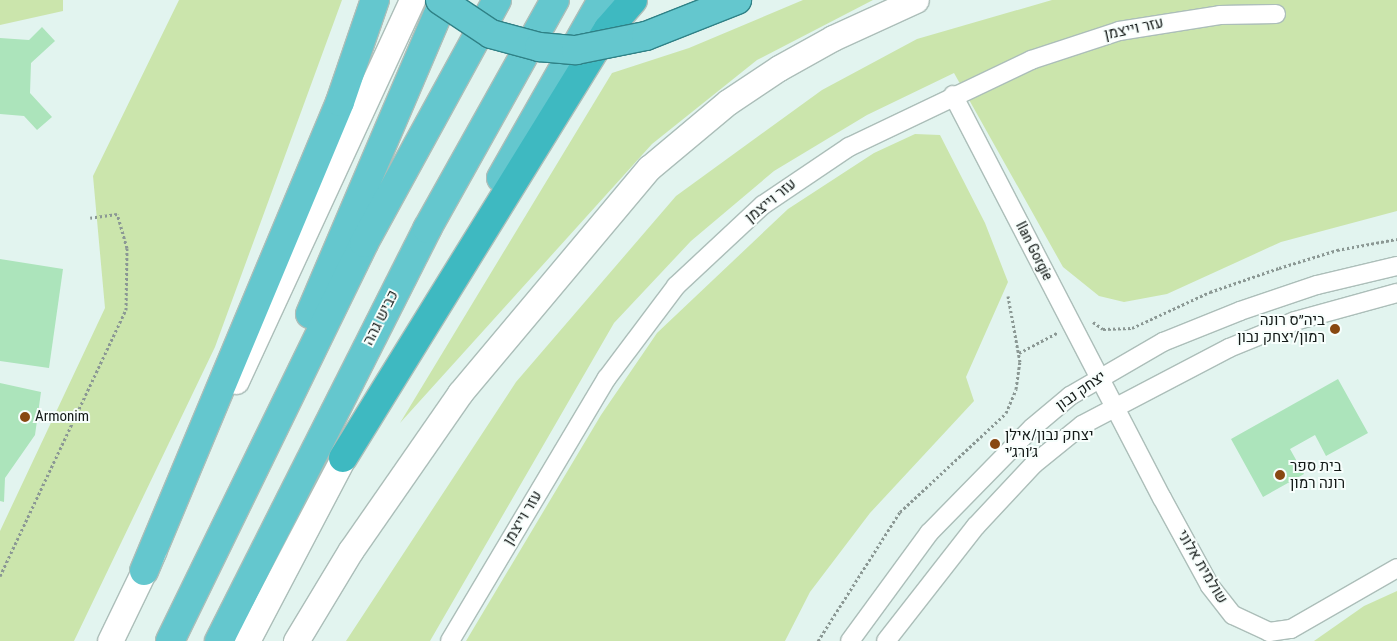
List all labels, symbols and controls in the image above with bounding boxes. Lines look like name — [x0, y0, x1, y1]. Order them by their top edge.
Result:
street label: עזר וייצמן — [1103, 14, 1165, 44]
street label: עזר וייצמן — [742, 175, 800, 227]
street label: Ilan Gorgie — [1012, 219, 1056, 283]
street label: כביש גהה — [360, 288, 402, 348]
place label: ביה״ס רונה רמון/יצחק נבון — [1237, 311, 1325, 346]
marker: ביה״ס רונה רמון/יצחק נבון — [1329, 323, 1341, 335]
street label: יצחק נבון — [1053, 367, 1109, 415]
place label: Armonim — [35, 408, 89, 426]
marker: Armonim — [19, 411, 31, 423]
place label: יצחק נבון/אילן ג׳ורג׳י — [1005, 426, 1093, 461]
marker: יצחק נבון/אילן ג׳ורג׳י — [989, 438, 1001, 450]
place label: בית ספר רונה רמון — [1290, 457, 1345, 492]
marker: בית ספר רונה רמון — [1274, 469, 1286, 481]
street label: עזר וייצמן — [500, 488, 546, 548]
street label: שולמית אלוני — [1173, 527, 1231, 607]

